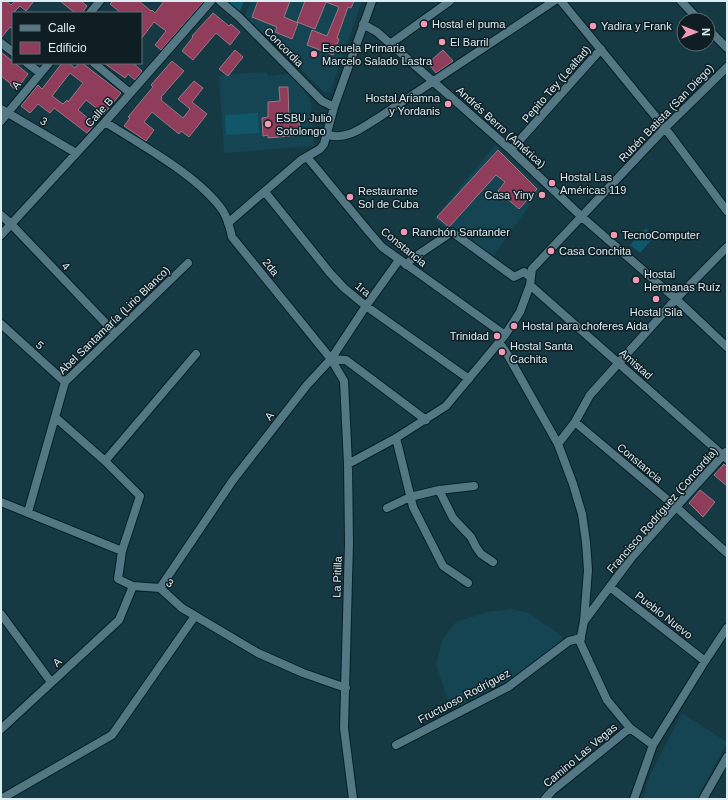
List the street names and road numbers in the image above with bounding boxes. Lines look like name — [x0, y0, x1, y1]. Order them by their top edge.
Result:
street label: Concordia — [262, 25, 307, 70]
street label: Pepito Tey (Lealtad) — [519, 43, 593, 125]
street label: Rubén Batista (San Diego) — [616, 62, 716, 164]
street label: A — [9, 78, 23, 92]
street label: Andrés Berro (América) — [454, 84, 548, 170]
street label: Calle B — [83, 95, 115, 129]
street label: 3 — [38, 114, 50, 128]
street label: Constancia — [379, 225, 430, 270]
street label: 2da — [261, 256, 282, 279]
street label: 4 — [60, 260, 72, 272]
street label: Abel Santamaría (Lirio Blanco) — [56, 264, 172, 376]
street label: 1ra — [353, 279, 374, 299]
street label: 5 — [34, 338, 46, 352]
street label: Amistad — [617, 346, 655, 382]
street label: A — [262, 409, 276, 423]
street label: Constancia — [615, 441, 666, 486]
street label: Francisco Rodríguez (Concordia) — [604, 445, 720, 575]
street label: La Pitilla — [330, 555, 344, 598]
street label: 3 — [164, 576, 176, 590]
street label: Pueblo Nuevo — [633, 589, 695, 641]
street label: A — [50, 655, 64, 669]
street label: Fructuoso Rodríguez — [416, 667, 512, 725]
street label: Camino Las Vegas — [541, 720, 620, 789]

